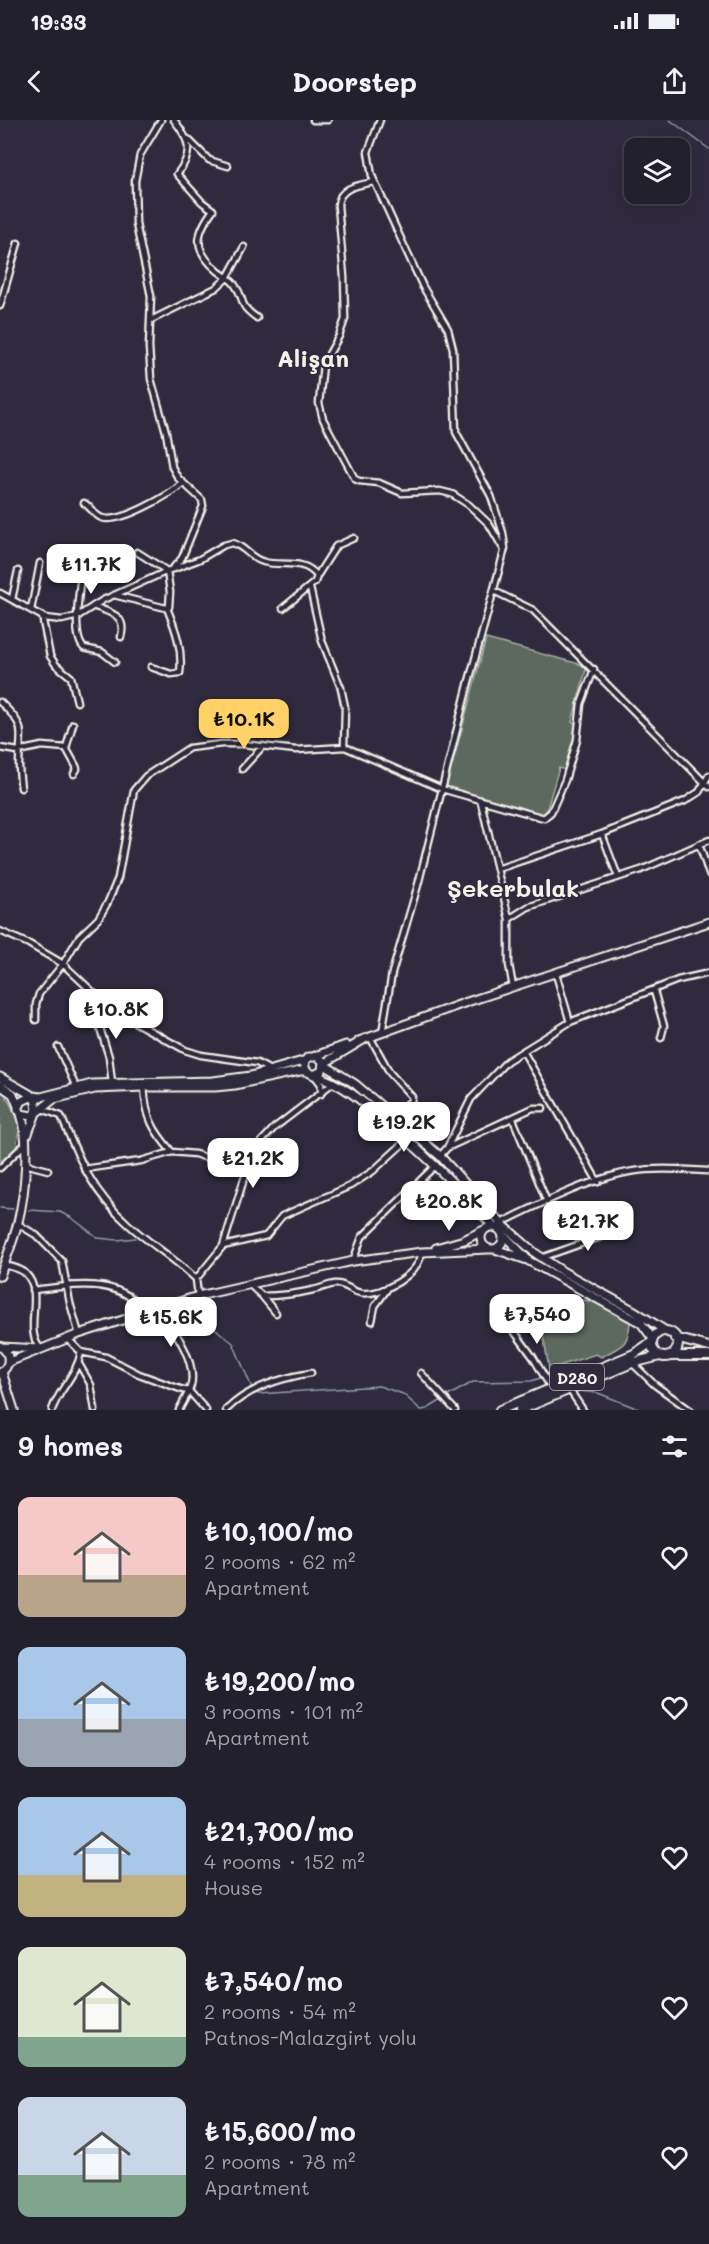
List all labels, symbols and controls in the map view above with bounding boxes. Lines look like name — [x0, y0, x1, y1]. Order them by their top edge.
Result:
text: 19:33 — [30, 7, 86, 36]
text: Doorstep — [292, 64, 417, 99]
icon: back — [18, 65, 51, 98]
icon: share — [658, 65, 691, 98]
map controls — [624, 138, 690, 204]
button: layers — [624, 138, 690, 204]
district label: Alişan — [277, 342, 349, 374]
pin: ₺11.7K — [42, 544, 140, 595]
text: ₺11.7K — [61, 550, 121, 576]
pin: ₺10.1K — [195, 699, 293, 750]
text: ₺10.1K — [213, 705, 275, 731]
district label: Şekerbulak — [447, 872, 579, 903]
pin: ₺10.8K — [67, 989, 165, 1040]
text: ₺10.8K — [83, 995, 149, 1021]
pin: ₺19.2K — [355, 1102, 453, 1153]
text: ₺19.2K — [372, 1108, 436, 1134]
pin: ₺21.2K — [204, 1138, 302, 1189]
text: ₺21.2K — [221, 1144, 285, 1170]
pin: ₺20.8K — [400, 1181, 498, 1232]
text: ₺20.8K — [415, 1187, 483, 1213]
pin: ₺21.7K — [539, 1201, 637, 1252]
text: ₺21.7K — [557, 1207, 620, 1233]
pin: ₺7,540 — [488, 1294, 586, 1345]
pin: ₺15.6K — [122, 1297, 220, 1348]
text: ₺7,540 — [504, 1300, 571, 1326]
text: ₺15.6K — [139, 1303, 203, 1329]
road number: D280 — [550, 1364, 604, 1390]
text: 9 homes — [18, 1429, 123, 1463]
icon: filters — [658, 1430, 691, 1463]
text: ₺10,100/mo — [204, 1514, 353, 1548]
icon: home — [66, 1521, 138, 1593]
icon: heart — [658, 1541, 691, 1574]
text: 2 rooms · 62 m² — [204, 1548, 356, 1574]
text: Apartment — [204, 1574, 310, 1600]
text: ₺19,200/mo — [204, 1664, 355, 1698]
icon: home — [66, 1671, 138, 1743]
icon: heart — [658, 1691, 691, 1724]
text: 3 rooms · 101 m² — [204, 1698, 363, 1724]
text: Apartment — [204, 1724, 310, 1750]
text: ₺21,700/mo — [204, 1814, 354, 1848]
icon: home — [66, 1821, 138, 1893]
icon: heart — [658, 1841, 691, 1874]
text: 4 rooms · 152 m² — [204, 1848, 365, 1874]
text: House — [204, 1874, 263, 1900]
text: ₺7,540/mo — [204, 1964, 343, 1998]
icon: home — [66, 1971, 138, 2043]
icon: heart — [658, 1991, 691, 2024]
text: 2 rooms · 54 m² — [204, 1998, 356, 2024]
text: Patnos-Malazgirt yolu — [204, 2024, 417, 2050]
text: ₺15,600/mo — [204, 2114, 356, 2148]
icon: home — [66, 2121, 138, 2193]
icon: heart — [658, 2141, 691, 2174]
text: 2 rooms · 78 m² — [204, 2148, 356, 2174]
text: Apartment — [204, 2174, 310, 2200]

